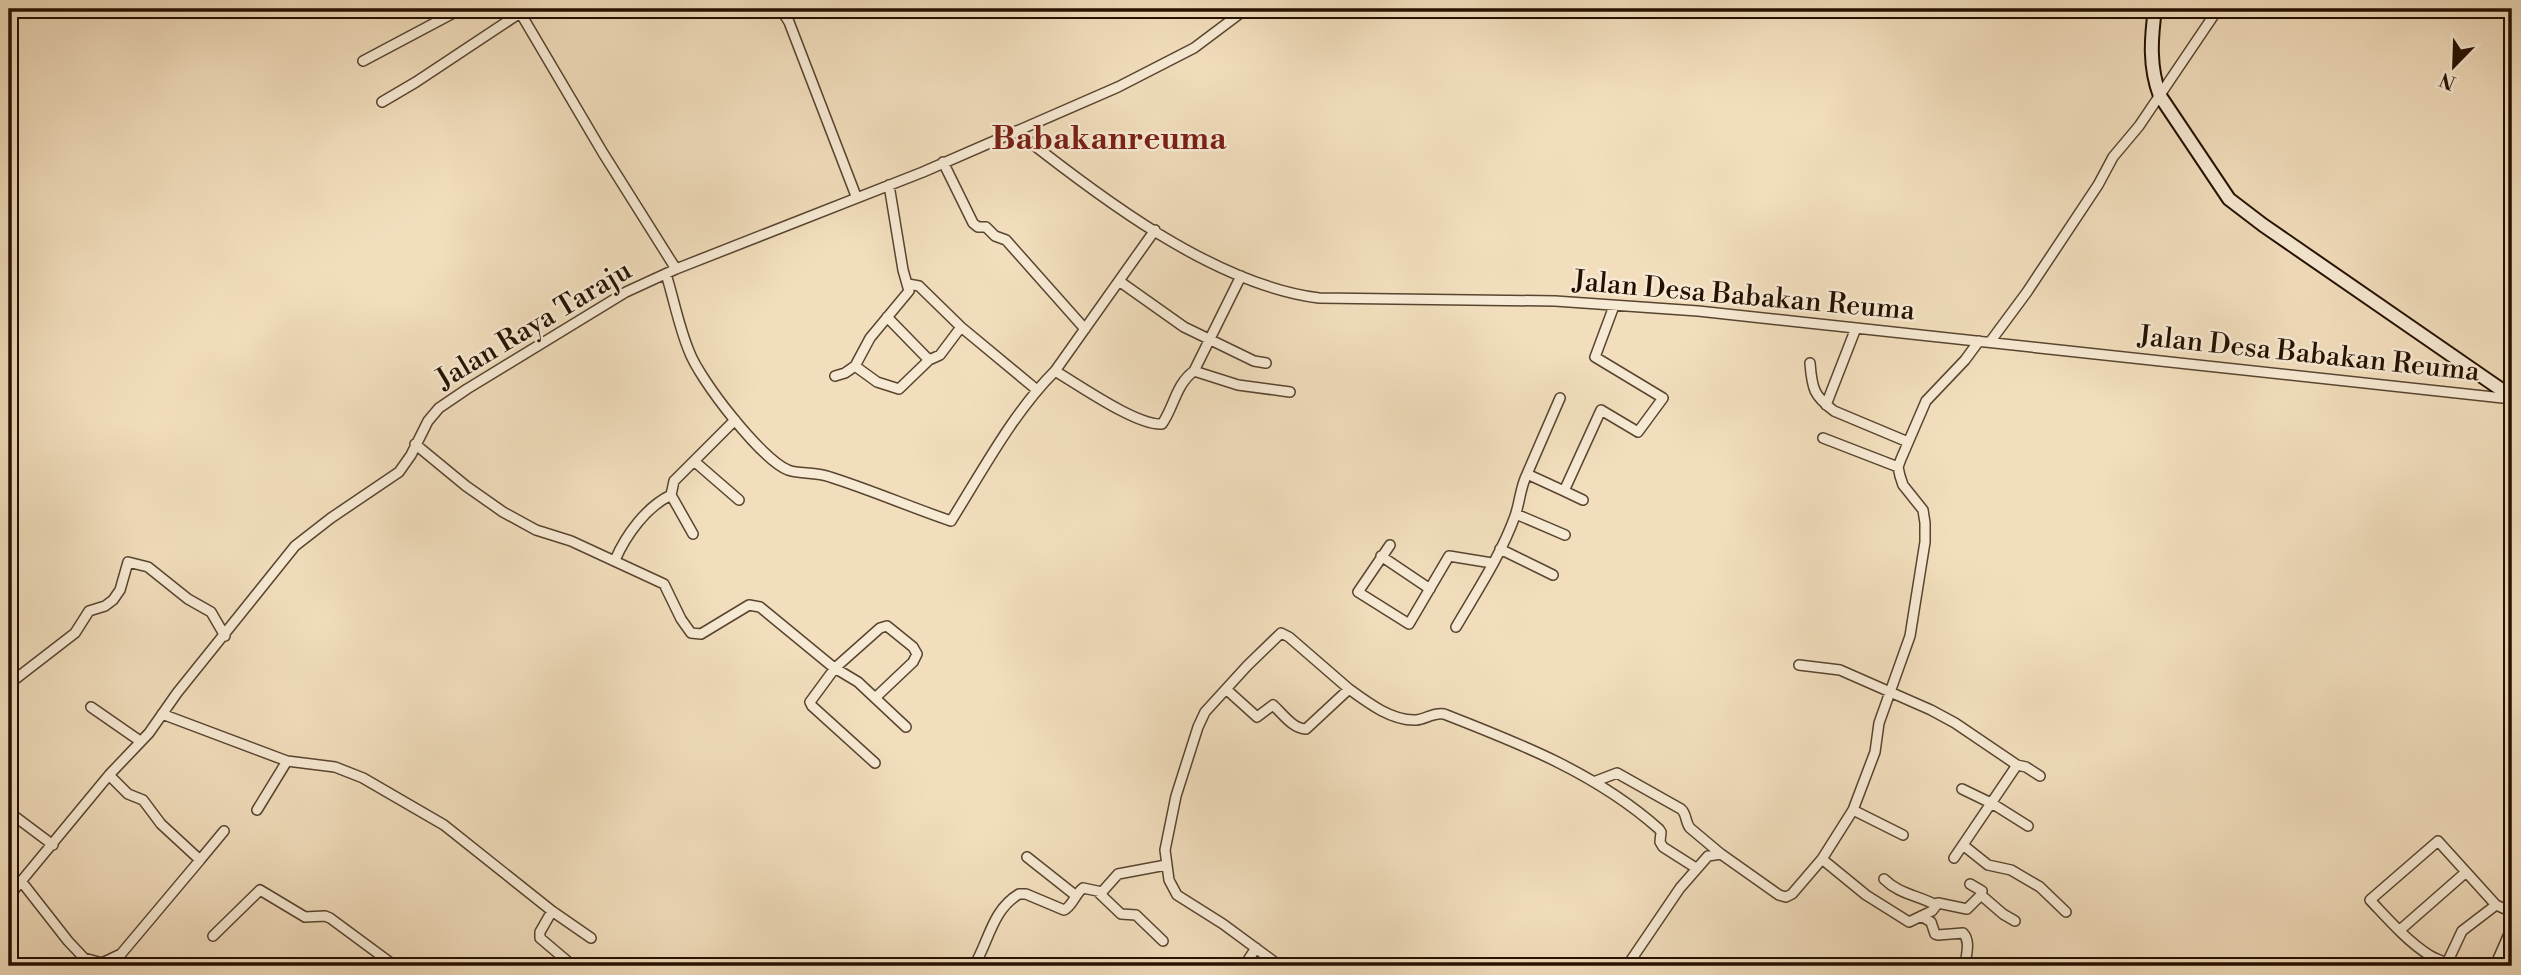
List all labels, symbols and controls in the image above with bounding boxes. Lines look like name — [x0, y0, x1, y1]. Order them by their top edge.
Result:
north arrow — [2420, 32, 2490, 102]
text: N — [2436, 67, 2459, 95]
district label: Babakanreuma — [991, 119, 1227, 159]
street label: Jalan Raya Taraju — [429, 253, 638, 398]
street label: Jalan Desa Babakan Reuma — [1571, 264, 1917, 328]
street label: Jalan Desa Babakan Reuma — [2136, 319, 2482, 389]

